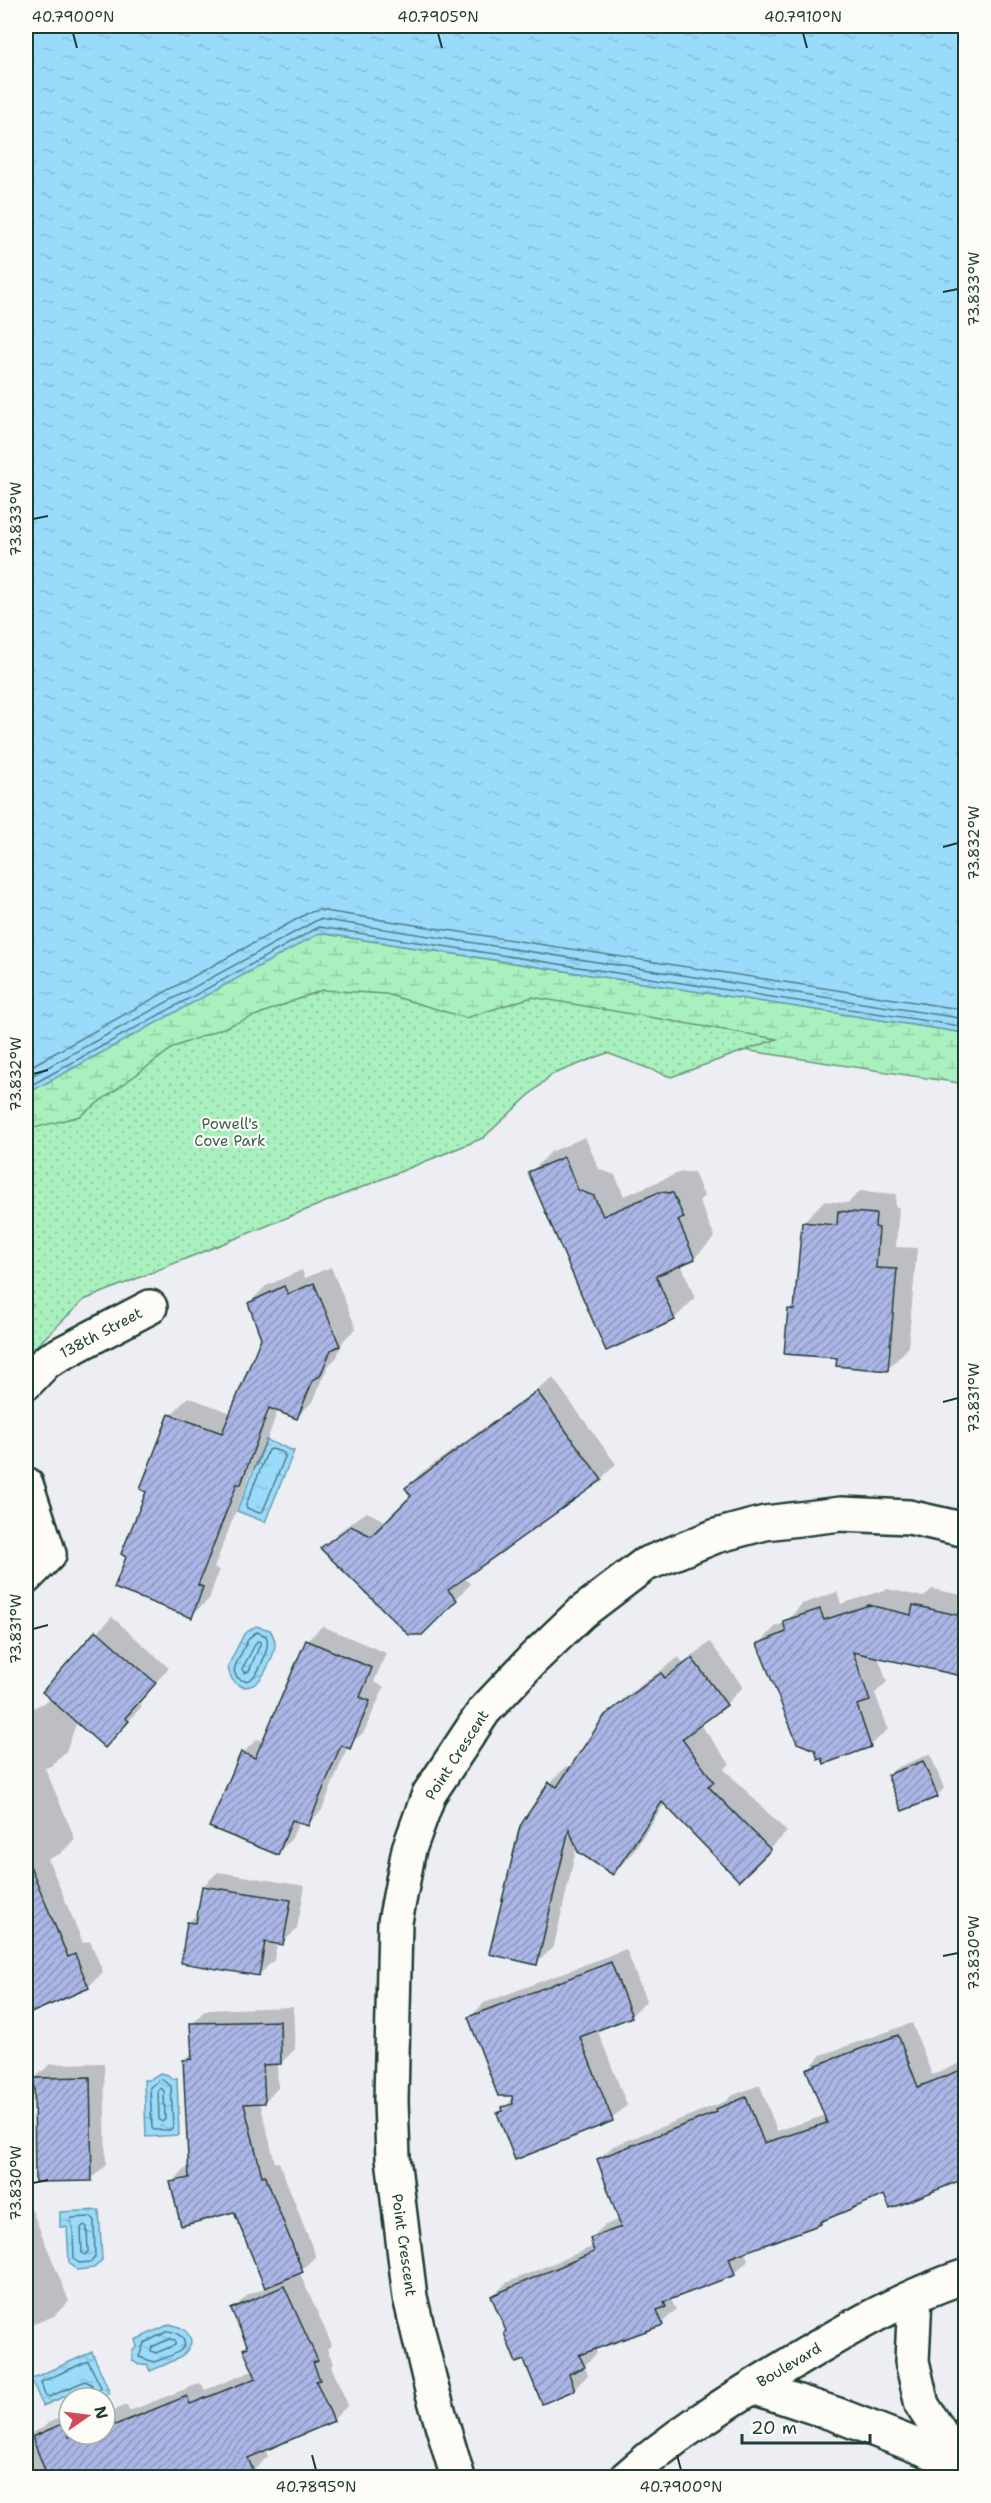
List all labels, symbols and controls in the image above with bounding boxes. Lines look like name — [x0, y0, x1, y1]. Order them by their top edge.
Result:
text: 40.7900°N — [32, 7, 114, 27]
text: 40.7905°N — [397, 7, 479, 27]
text: 40.7910°N — [764, 7, 842, 27]
text: 73.833°W — [964, 252, 984, 326]
text: 73.833°W — [6, 482, 26, 556]
text: 73.832°W — [964, 806, 984, 880]
text: 73.832°W — [6, 1037, 26, 1111]
park label: Powell's Cove Park — [194, 1114, 266, 1151]
street label: 138th Street — [56, 1303, 146, 1363]
text: 73.831°W — [964, 1363, 984, 1433]
text: 73.831°W — [6, 1594, 26, 1664]
street label: Point Crescent — [420, 1706, 494, 1804]
text: 73.830°W — [964, 1915, 984, 1991]
text: 73.830°W — [6, 2145, 26, 2221]
street label: Point Crescent — [387, 2192, 421, 2298]
street label: Boulevard — [753, 2338, 825, 2392]
north arrow — [57, 2386, 117, 2446]
text: N — [89, 2404, 113, 2421]
scale bar — [742, 2407, 870, 2445]
text: 20 m — [751, 2416, 797, 2440]
text: 40.7895°N — [276, 2477, 356, 2497]
text: 40.7900°N — [640, 2477, 722, 2497]

